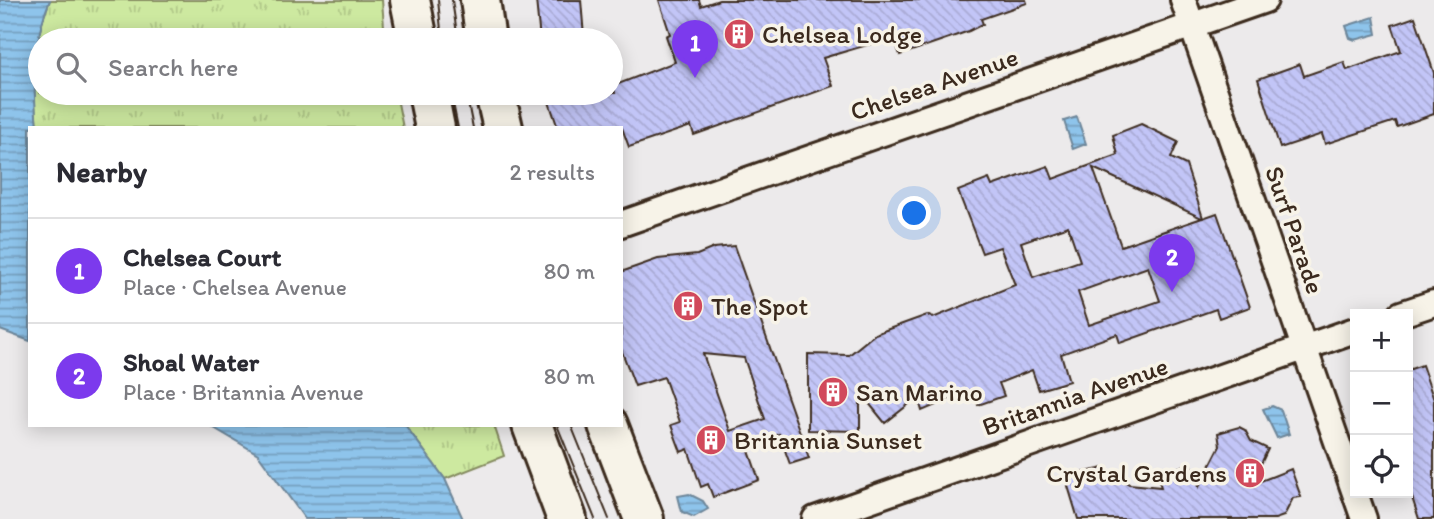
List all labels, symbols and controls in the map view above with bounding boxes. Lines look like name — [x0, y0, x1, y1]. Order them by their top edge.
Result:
building icon: Chelsea Lodge — [722, 17, 756, 51]
place label: Chelsea Lodge — [762, 18, 922, 50]
pin: 1 — [672, 20, 718, 78]
search box — [28, 28, 623, 105]
street label: Chelsea Avenue — [846, 40, 1022, 128]
icon: search — [52, 48, 90, 86]
text: Search here — [108, 51, 238, 83]
text: Nearby — [56, 153, 147, 190]
text: 2 results — [509, 158, 595, 186]
street label: Surf Parade — [1258, 162, 1332, 298]
your location — [897, 196, 931, 230]
pin: 2 — [1149, 234, 1195, 292]
text: Chelsea Court — [123, 241, 281, 273]
text: 1 — [74, 257, 84, 285]
text: 80 m — [544, 257, 595, 285]
text: Place · Chelsea Avenue — [123, 273, 347, 301]
building icon: The Spot — [671, 289, 705, 323]
place label: The Spot — [711, 290, 808, 322]
map controls — [1350, 309, 1413, 498]
button: + — [1350, 309, 1413, 372]
text: Shoal Water — [123, 346, 259, 378]
street label: Britannia Avenue — [978, 349, 1172, 443]
text: 2 — [73, 362, 85, 390]
text: 80 m — [544, 362, 595, 390]
button: − — [1350, 372, 1413, 435]
building icon: San Marino — [816, 375, 850, 409]
place label: San Marino — [856, 376, 983, 408]
text: Place · Britannia Avenue — [123, 378, 364, 406]
building icon: Britannia Sunset — [694, 423, 728, 457]
place label: Britannia Sunset — [734, 424, 923, 456]
button: locate — [1350, 435, 1413, 498]
building icon: Crystal Gardens — [1233, 456, 1267, 490]
place label: Crystal Gardens — [1046, 457, 1227, 489]

